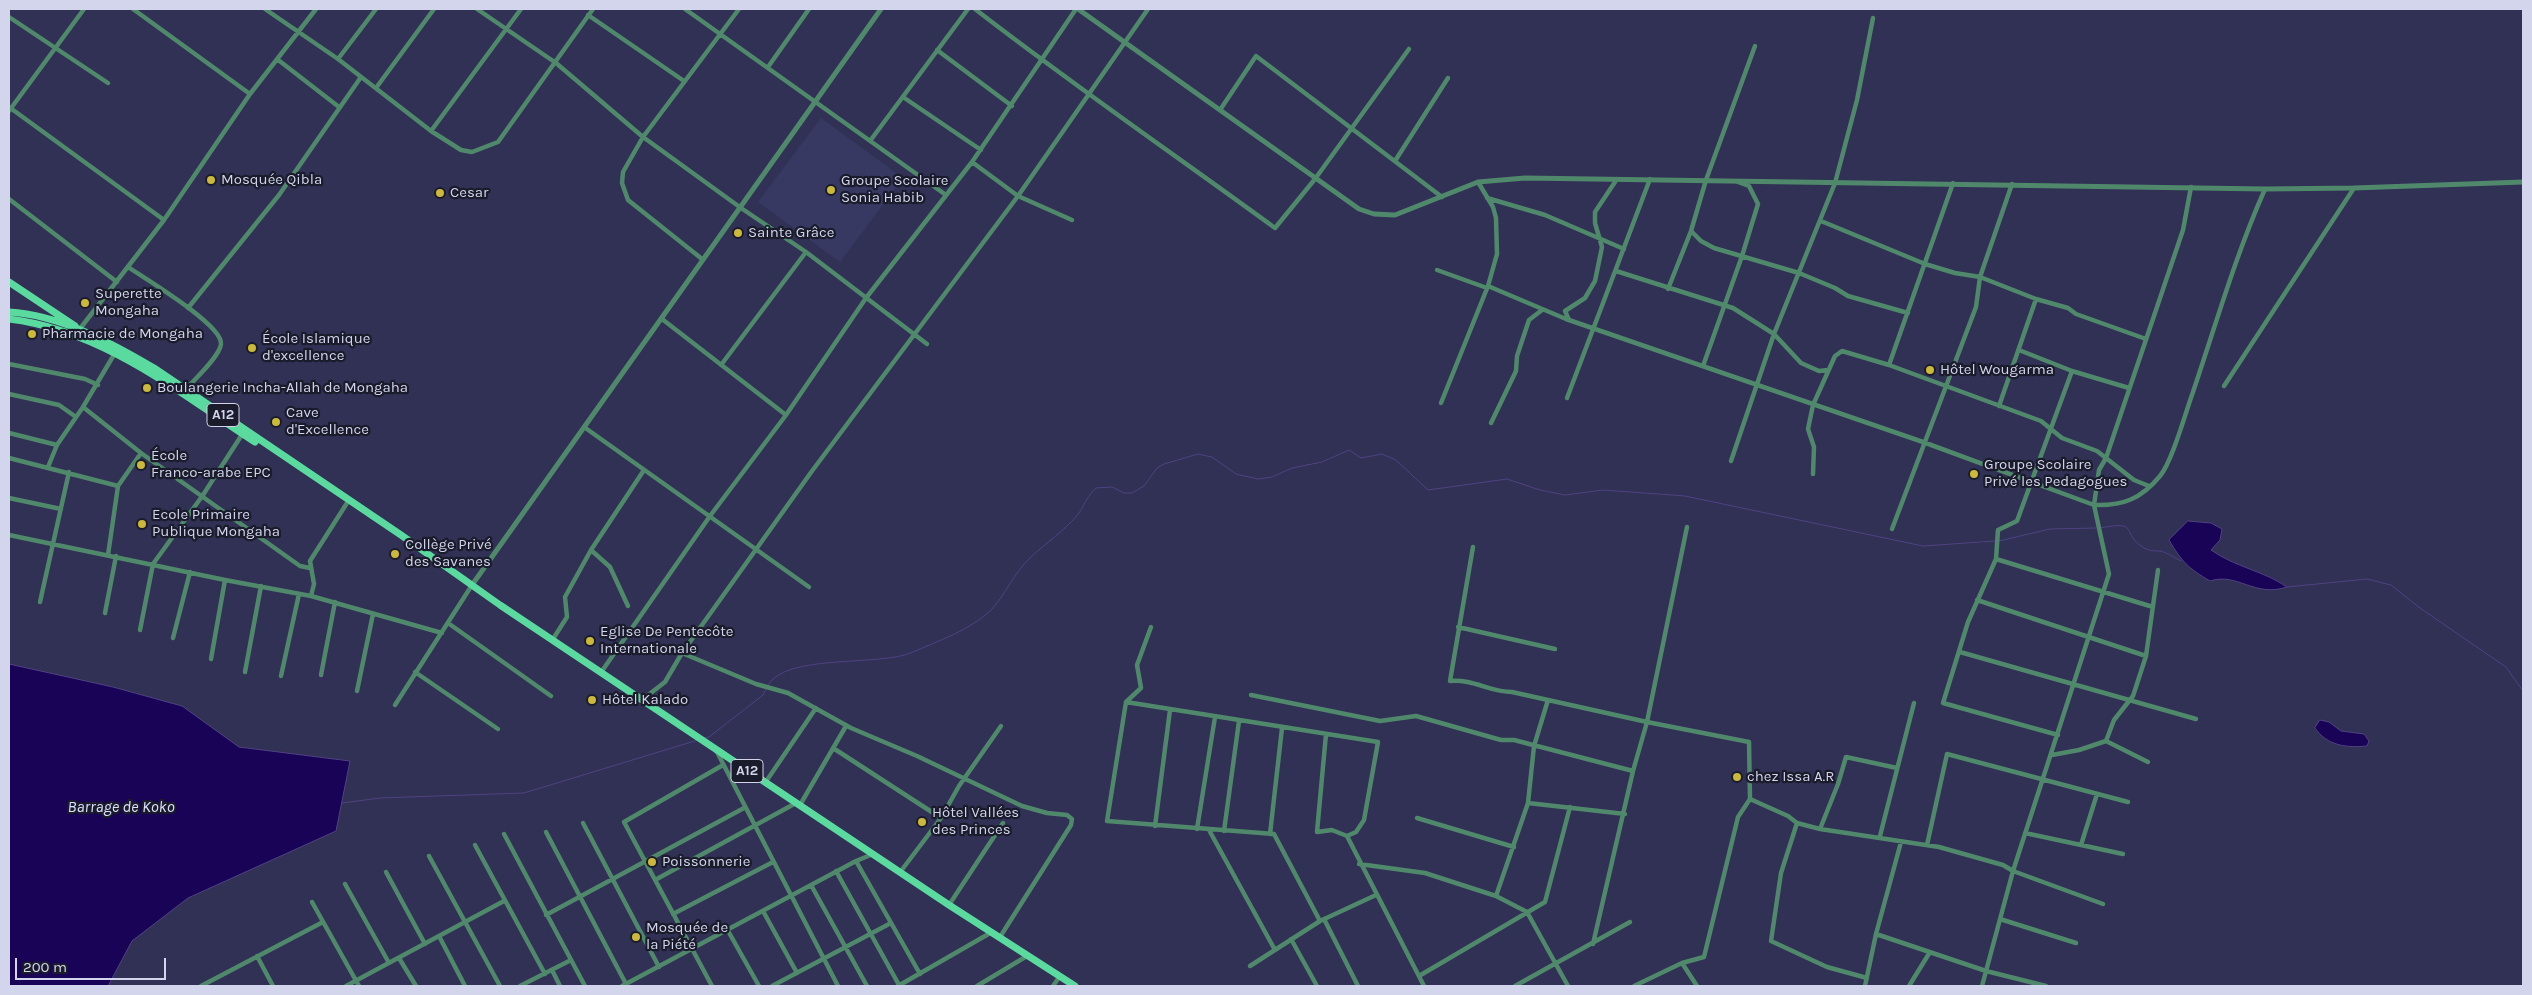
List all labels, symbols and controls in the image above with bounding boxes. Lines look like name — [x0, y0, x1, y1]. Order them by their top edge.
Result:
place label: Mosquée Qibla — [221, 171, 322, 189]
place label: Groupe Scolaire Sonia Habib — [841, 172, 948, 207]
marker: Mosquée Qibla — [205, 174, 217, 186]
place label: Cesar — [450, 184, 488, 202]
marker: Groupe Scolaire Sonia Habib — [825, 184, 837, 196]
marker: Cesar — [434, 187, 446, 199]
place label: Sainte Grâce — [748, 224, 835, 242]
marker: Sainte Grâce — [732, 227, 744, 239]
place label: Superette Mongaha — [95, 285, 162, 320]
marker: Superette Mongaha — [79, 297, 91, 309]
place label: Pharmacie de Mongaha — [42, 325, 203, 343]
marker: Pharmacie de Mongaha — [26, 328, 38, 340]
place label: École Islamique d'excellence — [262, 330, 370, 365]
marker: École Islamique d'excellence — [246, 342, 258, 354]
place label: Hôtel Wougarma — [1940, 361, 2054, 379]
marker: Hôtel Wougarma — [1924, 364, 1936, 376]
place label: Boulangerie Incha-Allah de Mongaha — [157, 379, 408, 397]
marker: Boulangerie Incha-Allah de Mongaha — [141, 382, 153, 394]
road number: A12 — [207, 404, 239, 426]
place label: Cave d'Excellence — [286, 404, 369, 439]
marker: Cave d'Excellence — [270, 416, 282, 428]
place label: École Franco-arabe EPC — [151, 447, 271, 482]
place label: Groupe Scolaire Privé les Pedagogues — [1984, 456, 2127, 491]
marker: École Franco-arabe EPC — [135, 459, 147, 471]
marker: Groupe Scolaire Privé les Pedagogues — [1968, 468, 1980, 480]
place label: Ecole Primaire Publique Mongaha — [152, 506, 280, 541]
marker: Ecole Primaire Publique Mongaha — [136, 518, 148, 530]
place label: Collège Privé des Savanes — [405, 536, 492, 571]
marker: Collège Privé des Savanes — [389, 548, 401, 560]
place label: Eglise De Pentecôte Internationale — [600, 623, 734, 658]
marker: Eglise De Pentecôte Internationale — [584, 635, 596, 647]
place label: Hôtel Kalado — [602, 691, 688, 709]
marker: Hôtel Kalado — [586, 694, 598, 706]
road number: A12 — [731, 759, 763, 782]
place label: chez Issa A.R — [1747, 768, 1834, 786]
marker: chez Issa A.R — [1731, 771, 1743, 783]
water label: Barrage de Koko — [67, 797, 175, 817]
place label: Hôtel Vallées des Princes — [932, 804, 1019, 839]
marker: Hôtel Vallées des Princes — [916, 816, 928, 828]
place label: Poissonnerie — [662, 853, 750, 871]
marker: Poissonnerie — [646, 856, 658, 868]
place label: Mosquée de la Piété — [646, 919, 728, 954]
marker: Mosquée de la Piété — [630, 931, 642, 943]
scale bar — [18, 948, 169, 980]
text: 200 m — [23, 958, 67, 976]

